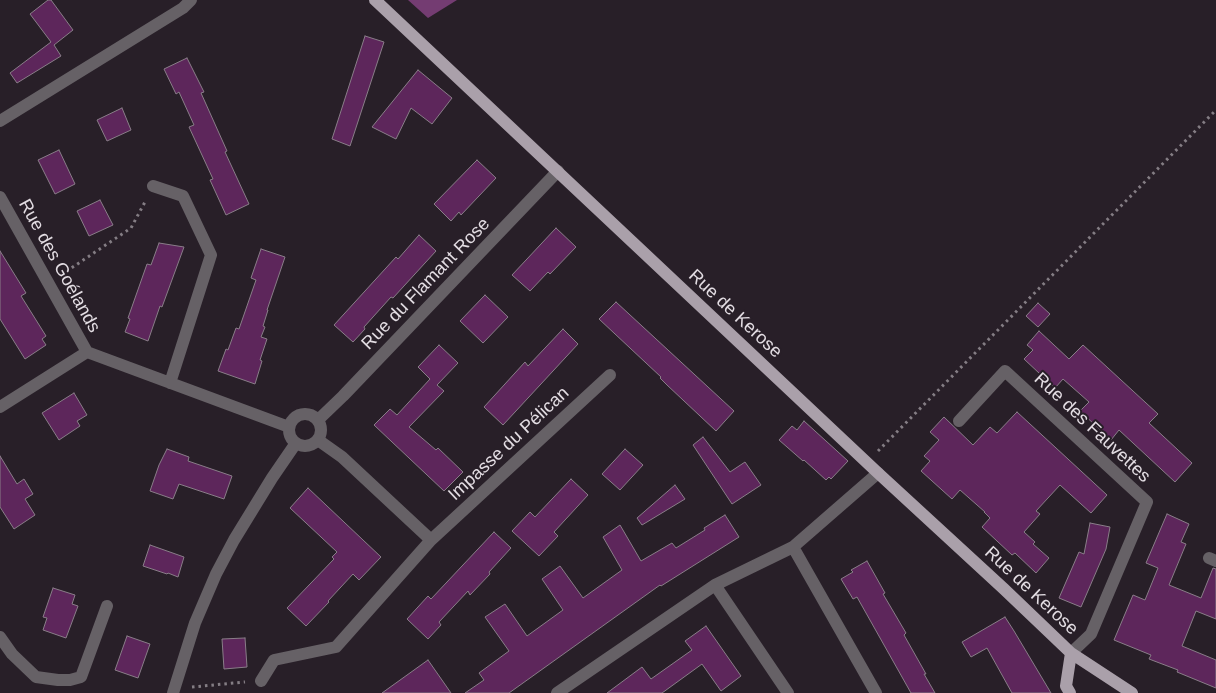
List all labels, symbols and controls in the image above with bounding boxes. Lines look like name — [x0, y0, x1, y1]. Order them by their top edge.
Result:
street label: Rue des Goélands — [13, 196, 105, 336]
street label: Rue du Flamant Rose — [357, 214, 495, 354]
street label: Rue de Kerose — [684, 265, 786, 363]
street label: Rue des Fauvettes — [1029, 369, 1155, 487]
street label: Impasse du Pélican — [444, 383, 574, 505]
street label: Rue de Kerose — [980, 542, 1082, 640]

